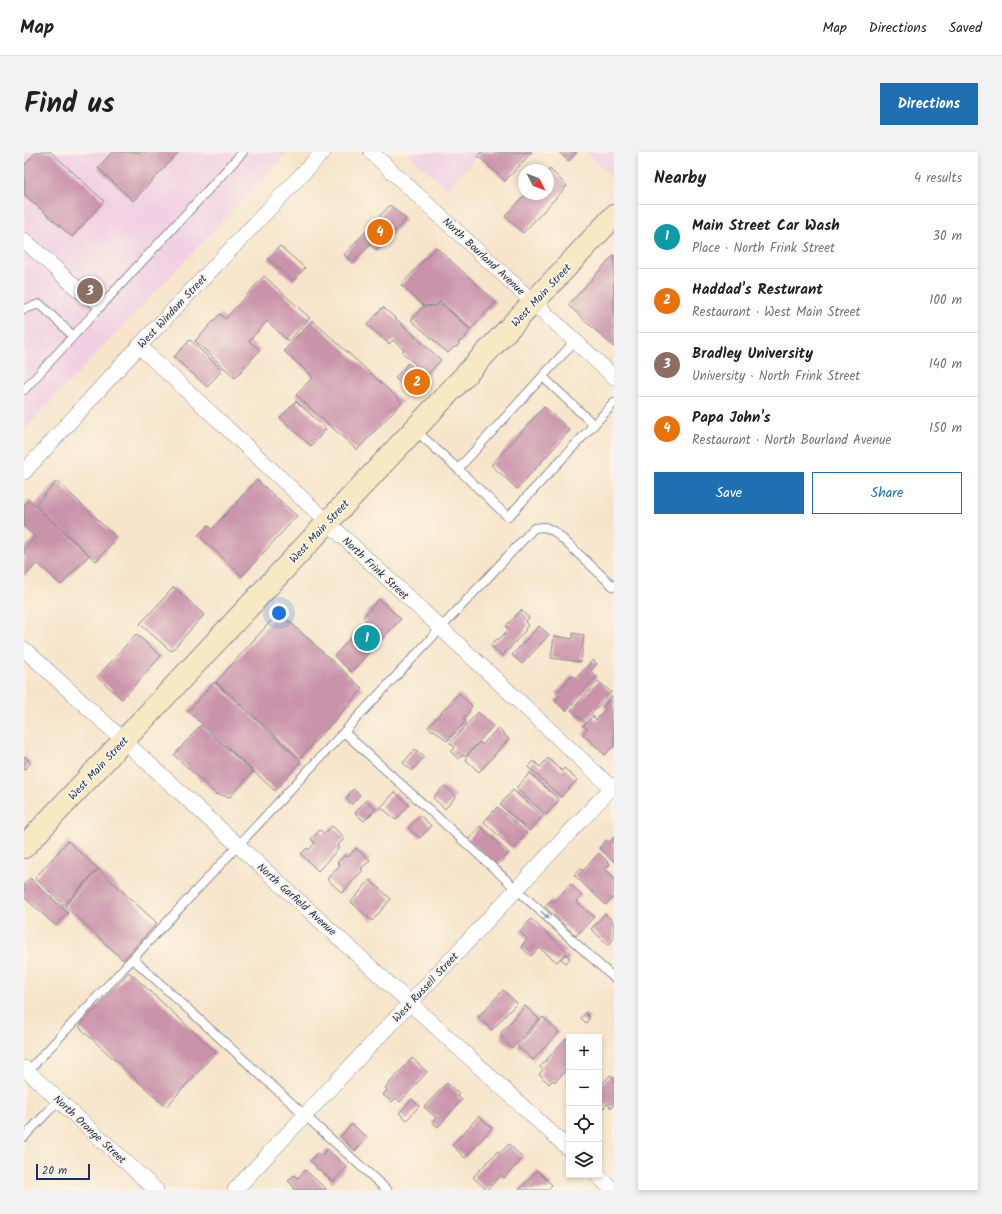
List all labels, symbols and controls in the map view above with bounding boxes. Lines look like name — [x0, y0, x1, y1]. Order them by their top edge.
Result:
text: Map — [20, 13, 54, 43]
text: Map — [822, 17, 847, 39]
text: Directions — [869, 17, 927, 39]
text: Saved — [949, 17, 982, 39]
text: Find us — [24, 82, 115, 127]
button: Directions — [880, 83, 978, 125]
north arrow — [518, 164, 554, 200]
text: Nearby — [654, 165, 706, 192]
text: 4 results — [914, 168, 962, 189]
street label: North Bourland Avenue — [438, 213, 529, 300]
text: Main Street Car Wash — [692, 214, 840, 238]
pin: 4 — [367, 217, 393, 247]
text: 1 — [665, 226, 669, 247]
text: 30 m — [933, 226, 962, 247]
text: Place · North Frink Street — [692, 238, 835, 259]
street label: West Main Street — [507, 259, 577, 332]
street label: West Windom Street — [134, 270, 212, 353]
pin: 3 — [77, 276, 103, 306]
text: Haddad's Resturant — [692, 278, 823, 302]
text: 2 — [663, 290, 671, 311]
text: 100 m — [929, 290, 962, 311]
text: Restaurant · West Main Street — [692, 302, 861, 323]
text: Bradley University — [692, 342, 813, 366]
text: 3 — [663, 354, 671, 375]
text: 140 m — [929, 354, 962, 375]
text: University · North Frink Street — [692, 366, 860, 387]
pin: 2 — [404, 367, 430, 397]
text: Papa John's — [692, 406, 771, 430]
text: 4 — [663, 418, 671, 439]
text: 150 m — [929, 418, 962, 439]
text: Restaurant · North Bourland Avenue — [692, 430, 891, 451]
button: Save — [654, 472, 804, 514]
button: Share — [812, 472, 962, 514]
street label: West Main Street — [285, 495, 355, 568]
street label: North Frink Street — [338, 533, 413, 605]
your location — [269, 603, 289, 623]
pin: 1 — [354, 623, 380, 653]
street label: West Main Street — [64, 732, 134, 805]
street label: North Garfield Avenue — [252, 859, 340, 941]
one-way arrow — [540, 911, 551, 920]
street label: West Russell Street — [388, 948, 464, 1027]
map controls — [566, 1034, 602, 1178]
button: + — [566, 1034, 602, 1070]
button: − — [566, 1070, 602, 1106]
street label: North Orange Street — [49, 1091, 131, 1169]
button: locate — [566, 1106, 602, 1142]
button: layers — [566, 1142, 602, 1178]
scale bar — [36, 1162, 90, 1181]
text: 20 m — [42, 1162, 67, 1180]

